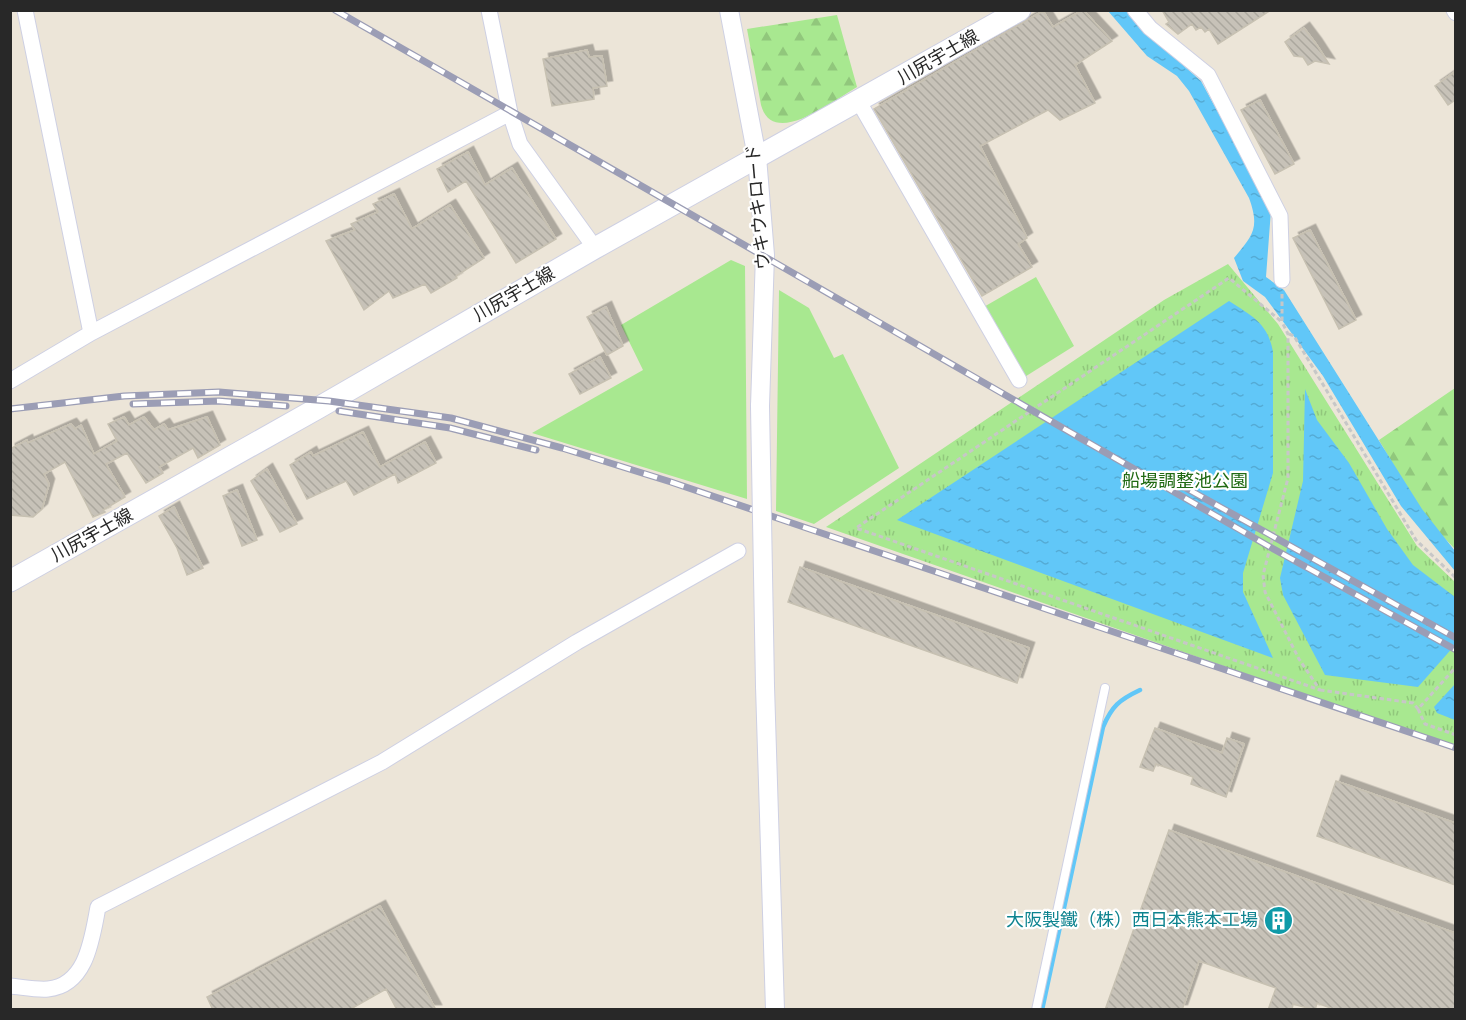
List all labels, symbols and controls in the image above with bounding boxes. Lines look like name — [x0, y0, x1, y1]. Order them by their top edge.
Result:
street label: 川尻宇土線 — [893, 24, 982, 89]
street label: ウキウキロード — [741, 143, 774, 271]
street label: 川尻宇土線 — [469, 261, 558, 326]
park label: 船場調整池公園 — [1122, 469, 1248, 492]
street label: 川尻宇土線 — [47, 503, 137, 566]
building icon: 大阪製鐵（株）西日本熊本工場 — [1263, 904, 1295, 936]
place label: 大阪製鐵（株）西日本熊本工場 — [1006, 908, 1258, 931]

